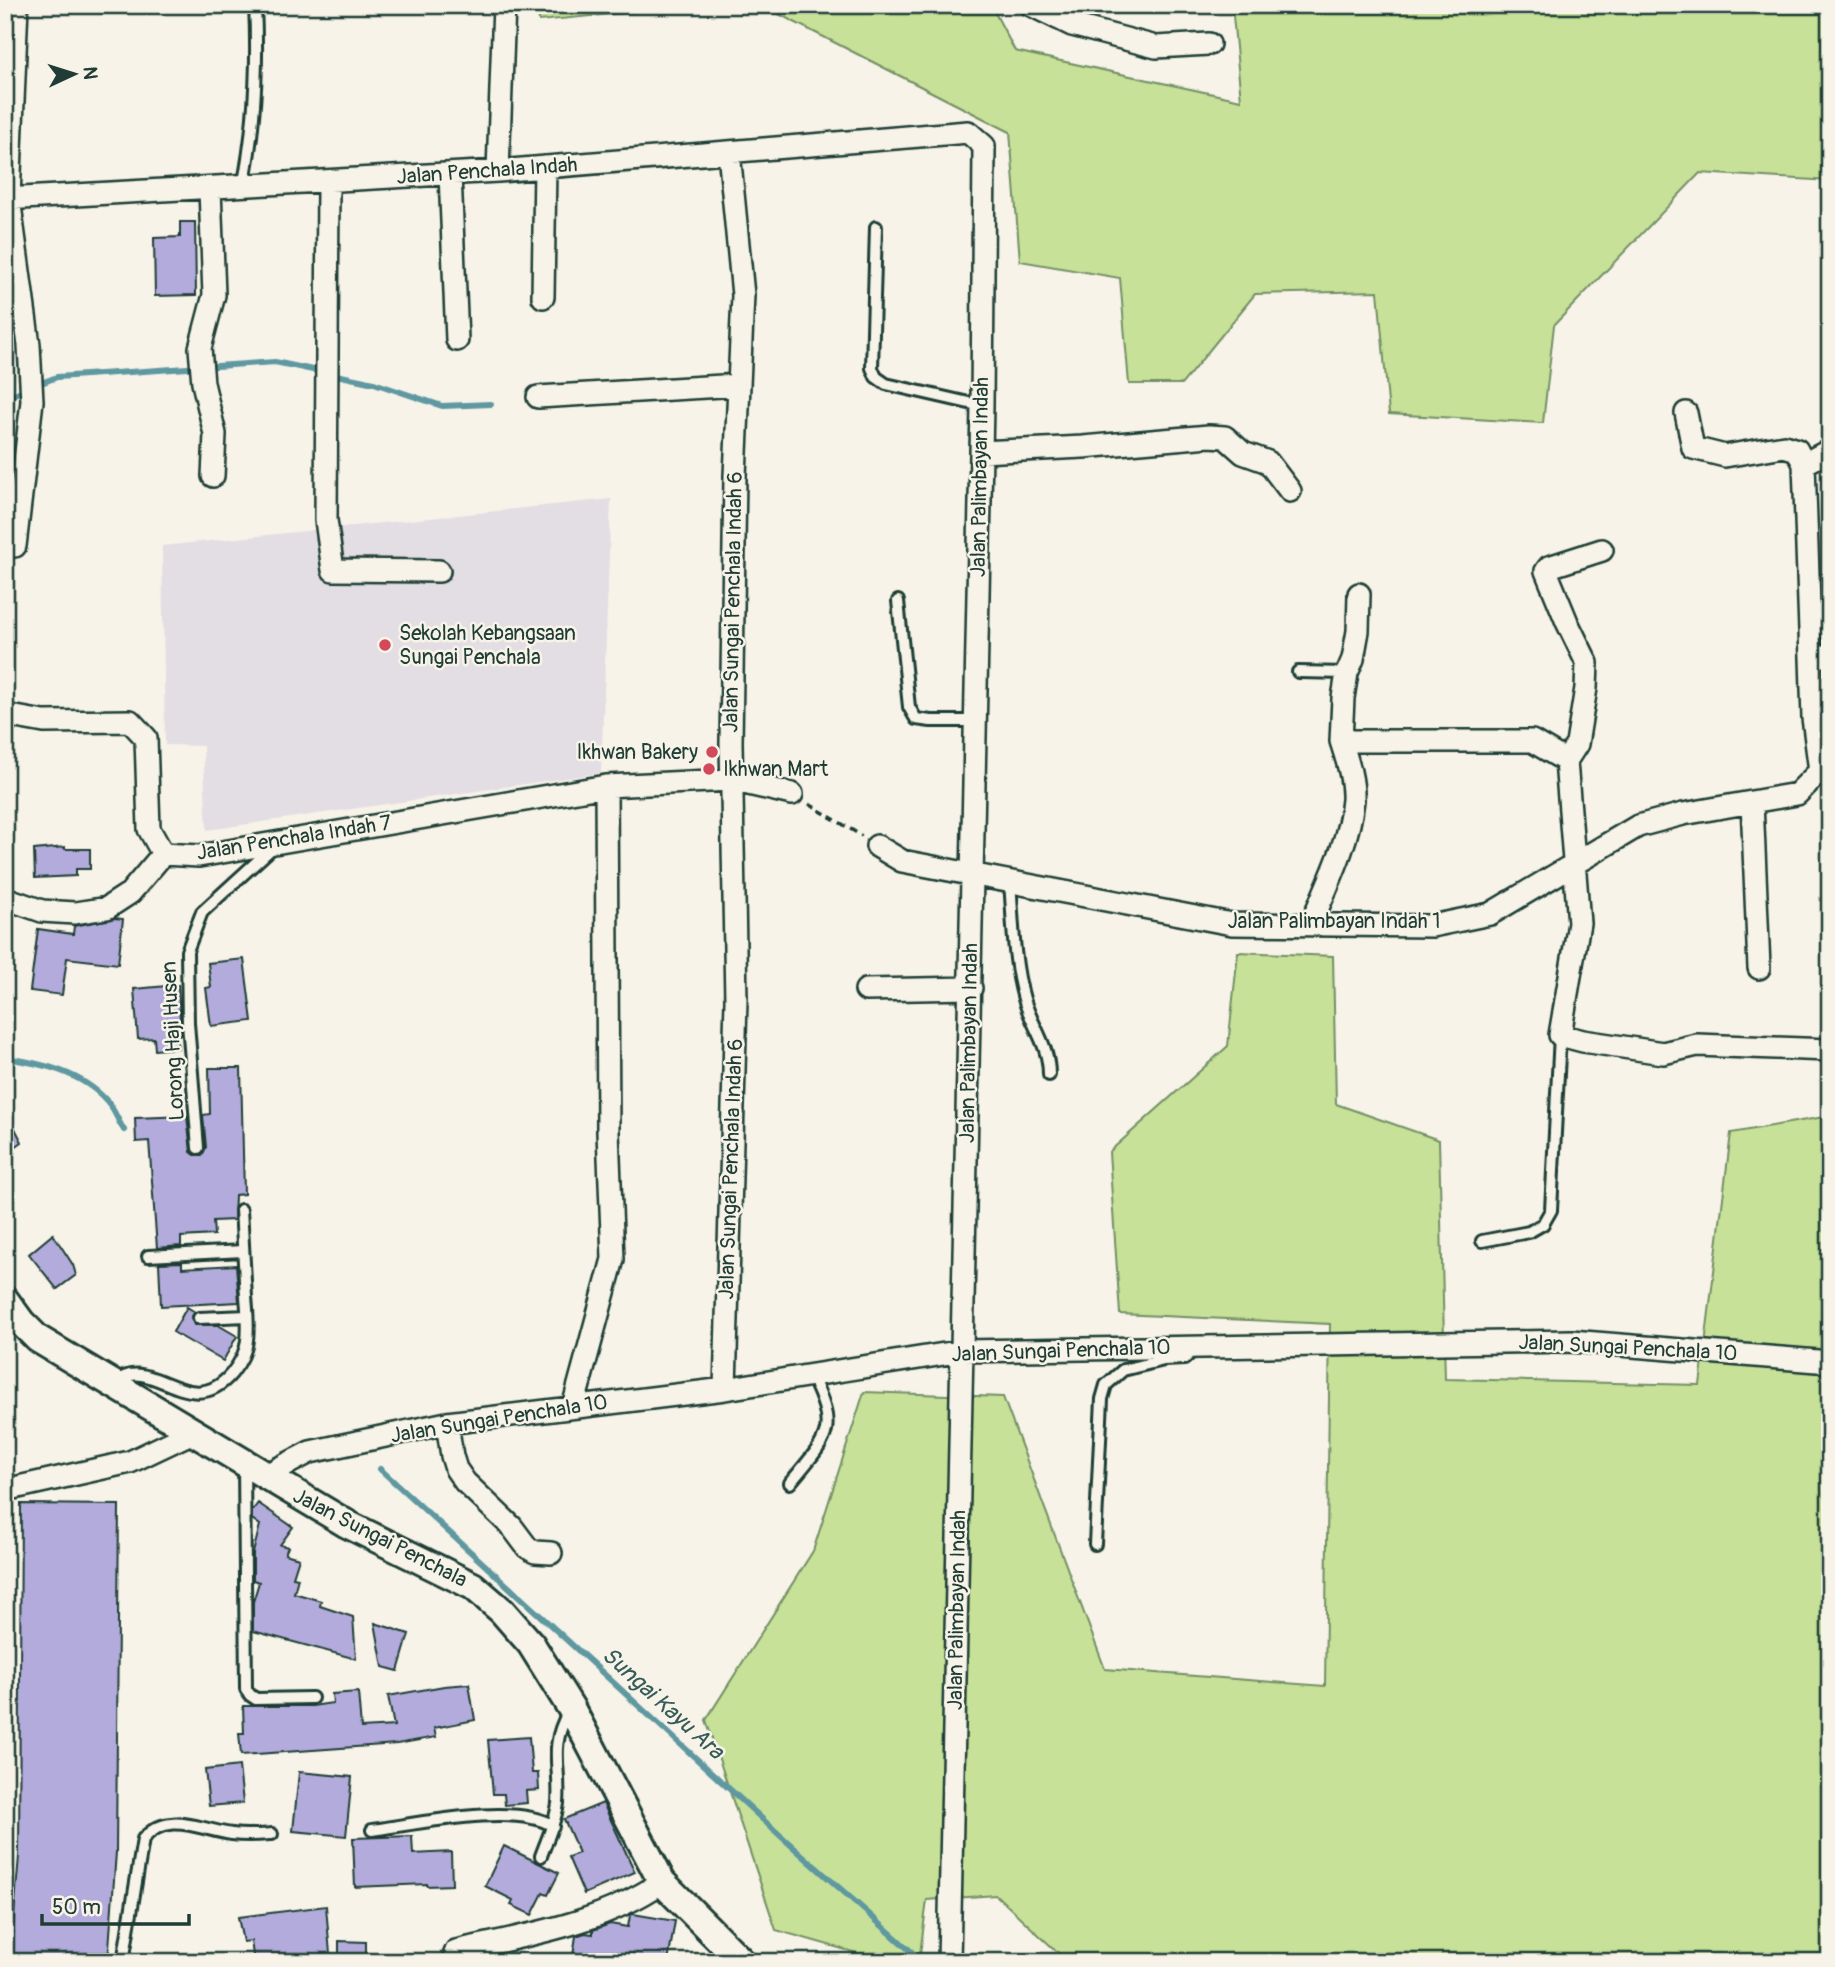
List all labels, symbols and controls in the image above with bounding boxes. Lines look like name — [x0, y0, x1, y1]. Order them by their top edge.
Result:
north arrow — [38, 38, 108, 108]
text: N — [78, 66, 102, 80]
street label: Jalan Penchala Indah — [396, 151, 578, 191]
street label: Jalan Palimbayan Indah — [965, 377, 995, 577]
street label: Jalan Sungai Penchala Indah 6 — [717, 471, 749, 733]
place label: Sekolah Kebangsaan Sungai Penchala — [399, 620, 576, 671]
marker: Sekolah Kebangsaan Sungai Penchala — [377, 637, 393, 653]
place label: Ikhwan Bakery — [576, 739, 698, 766]
marker: Ikhwan Bakery — [704, 744, 720, 760]
place label: Ikhwan Mart — [723, 756, 829, 783]
marker: Ikhwan Mart — [701, 761, 717, 777]
street label: Jalan Penchala Indah 7 — [195, 809, 393, 867]
street label: Jalan Palimbayan Indah 1 — [1228, 908, 1440, 935]
street label: Jalan Palimbayan Indah — [954, 943, 984, 1143]
street label: Lorong Haji Husen — [155, 961, 191, 1121]
street label: Jalan Sungai Penchala Indah 6 — [713, 1038, 749, 1300]
street label: Jalan Sungai Penchala 10 — [1518, 1329, 1738, 1367]
street label: Jalan Sungai Penchala 10 — [951, 1334, 1171, 1368]
street label: Jalan Sungai Penchala 10 — [389, 1389, 609, 1449]
street label: Jalan Sungai Penchala — [288, 1482, 472, 1594]
street label: Jalan Palimbayan Indah — [942, 1510, 972, 1710]
water label: Sungai Kayu Ara — [596, 1641, 731, 1766]
scale bar — [42, 1883, 189, 1927]
text: 50 m — [52, 1894, 101, 1921]

